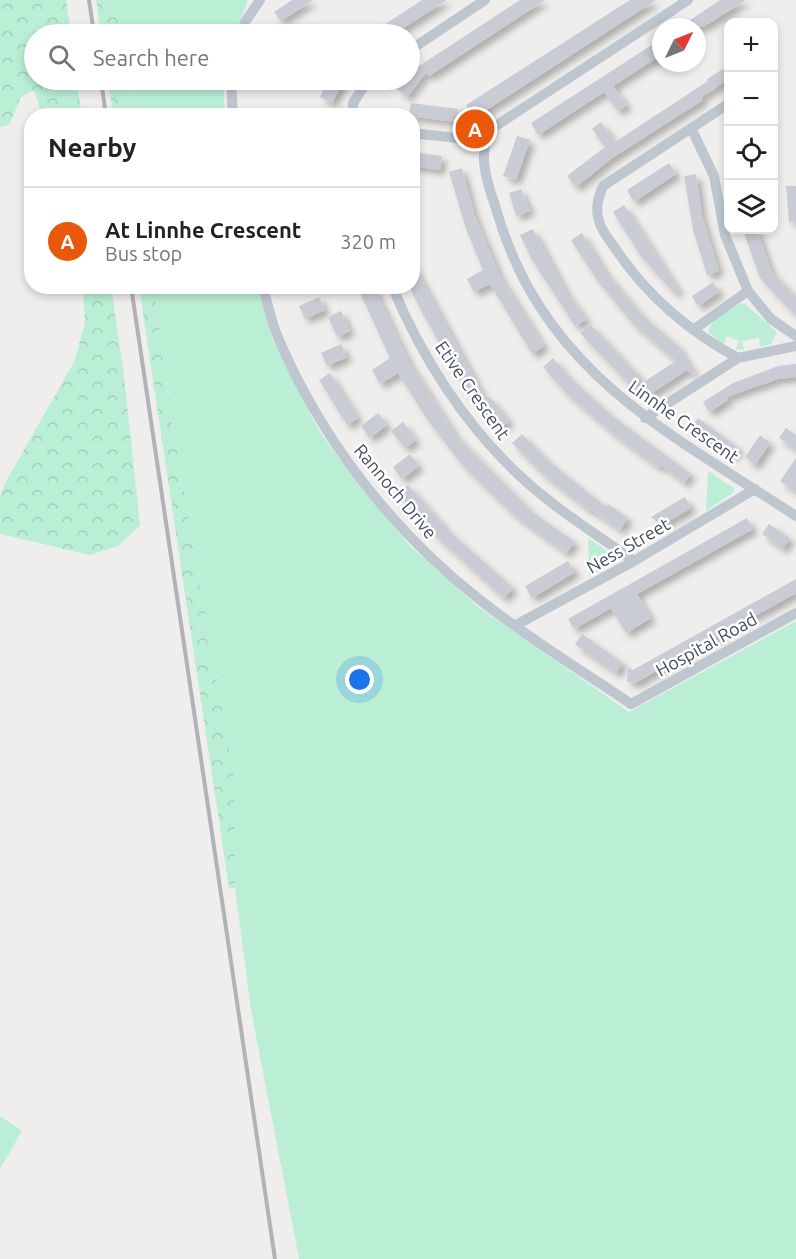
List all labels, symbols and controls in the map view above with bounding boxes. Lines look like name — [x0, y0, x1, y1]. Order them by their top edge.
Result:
north arrow — [652, 18, 706, 72]
map controls — [724, 18, 778, 234]
button: + — [724, 18, 778, 72]
search box — [24, 24, 420, 90]
icon: search — [45, 41, 78, 74]
text: Search here — [93, 45, 209, 70]
button: − — [724, 72, 778, 126]
pin: A — [456, 106, 494, 152]
button: locate — [724, 126, 778, 180]
text: Nearby — [48, 133, 136, 162]
button: layers — [724, 180, 778, 234]
text: At Linnhe Crescent — [105, 217, 301, 242]
text: A — [60, 230, 75, 253]
text: 320 m — [340, 230, 396, 253]
text: Bus stop — [105, 242, 182, 265]
street label: Etive Crescent — [432, 337, 514, 443]
street label: Linnhe Crescent — [625, 376, 743, 466]
street label: Rannoch Drive — [351, 440, 441, 542]
street label: Ness Street — [583, 513, 673, 577]
street label: Hospital Road — [652, 608, 760, 680]
your location — [345, 665, 374, 694]

